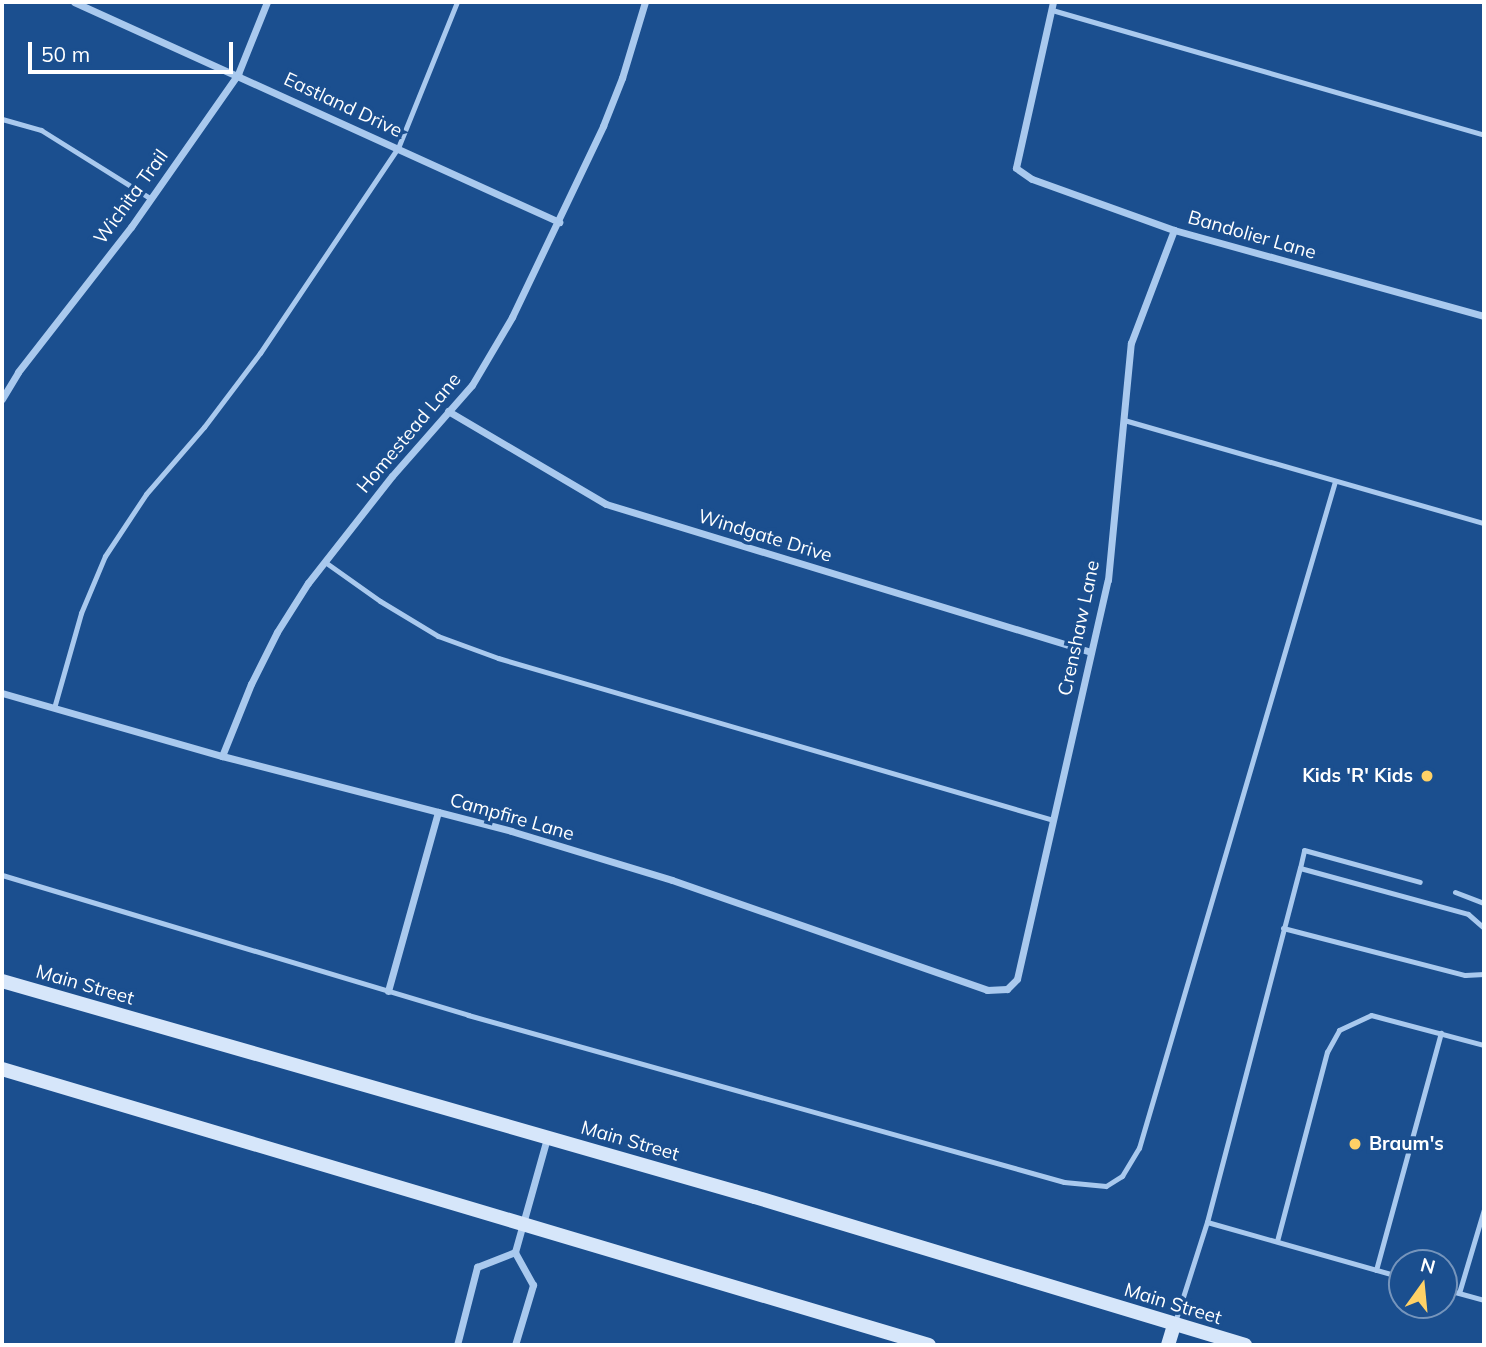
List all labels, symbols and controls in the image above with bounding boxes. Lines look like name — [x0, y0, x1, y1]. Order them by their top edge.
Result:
scale bar — [32, 28, 236, 72]
text: 50 m — [41, 41, 90, 67]
street label: Eastland Drive — [280, 68, 406, 142]
street label: Wichita Trail — [89, 145, 173, 249]
street label: Bandolier Lane — [1185, 206, 1319, 264]
street label: Homestead Lane — [352, 368, 466, 498]
street label: Windgate Drive — [695, 505, 835, 567]
street label: Crenshaw Lane — [1054, 558, 1104, 698]
place label: Kids 'R' Kids — [1302, 765, 1413, 787]
marker: Kids 'R' Kids — [1419, 768, 1435, 784]
street label: Campfire Lane — [447, 788, 577, 846]
street label: Main Street — [33, 960, 137, 1010]
street label: Main Street — [578, 1116, 682, 1166]
place label: Braum's — [1369, 1133, 1444, 1155]
marker: Braum's — [1347, 1136, 1363, 1152]
north arrow — [1388, 1249, 1458, 1319]
text: N — [1418, 1252, 1438, 1279]
street label: Main Street — [1121, 1278, 1225, 1330]

